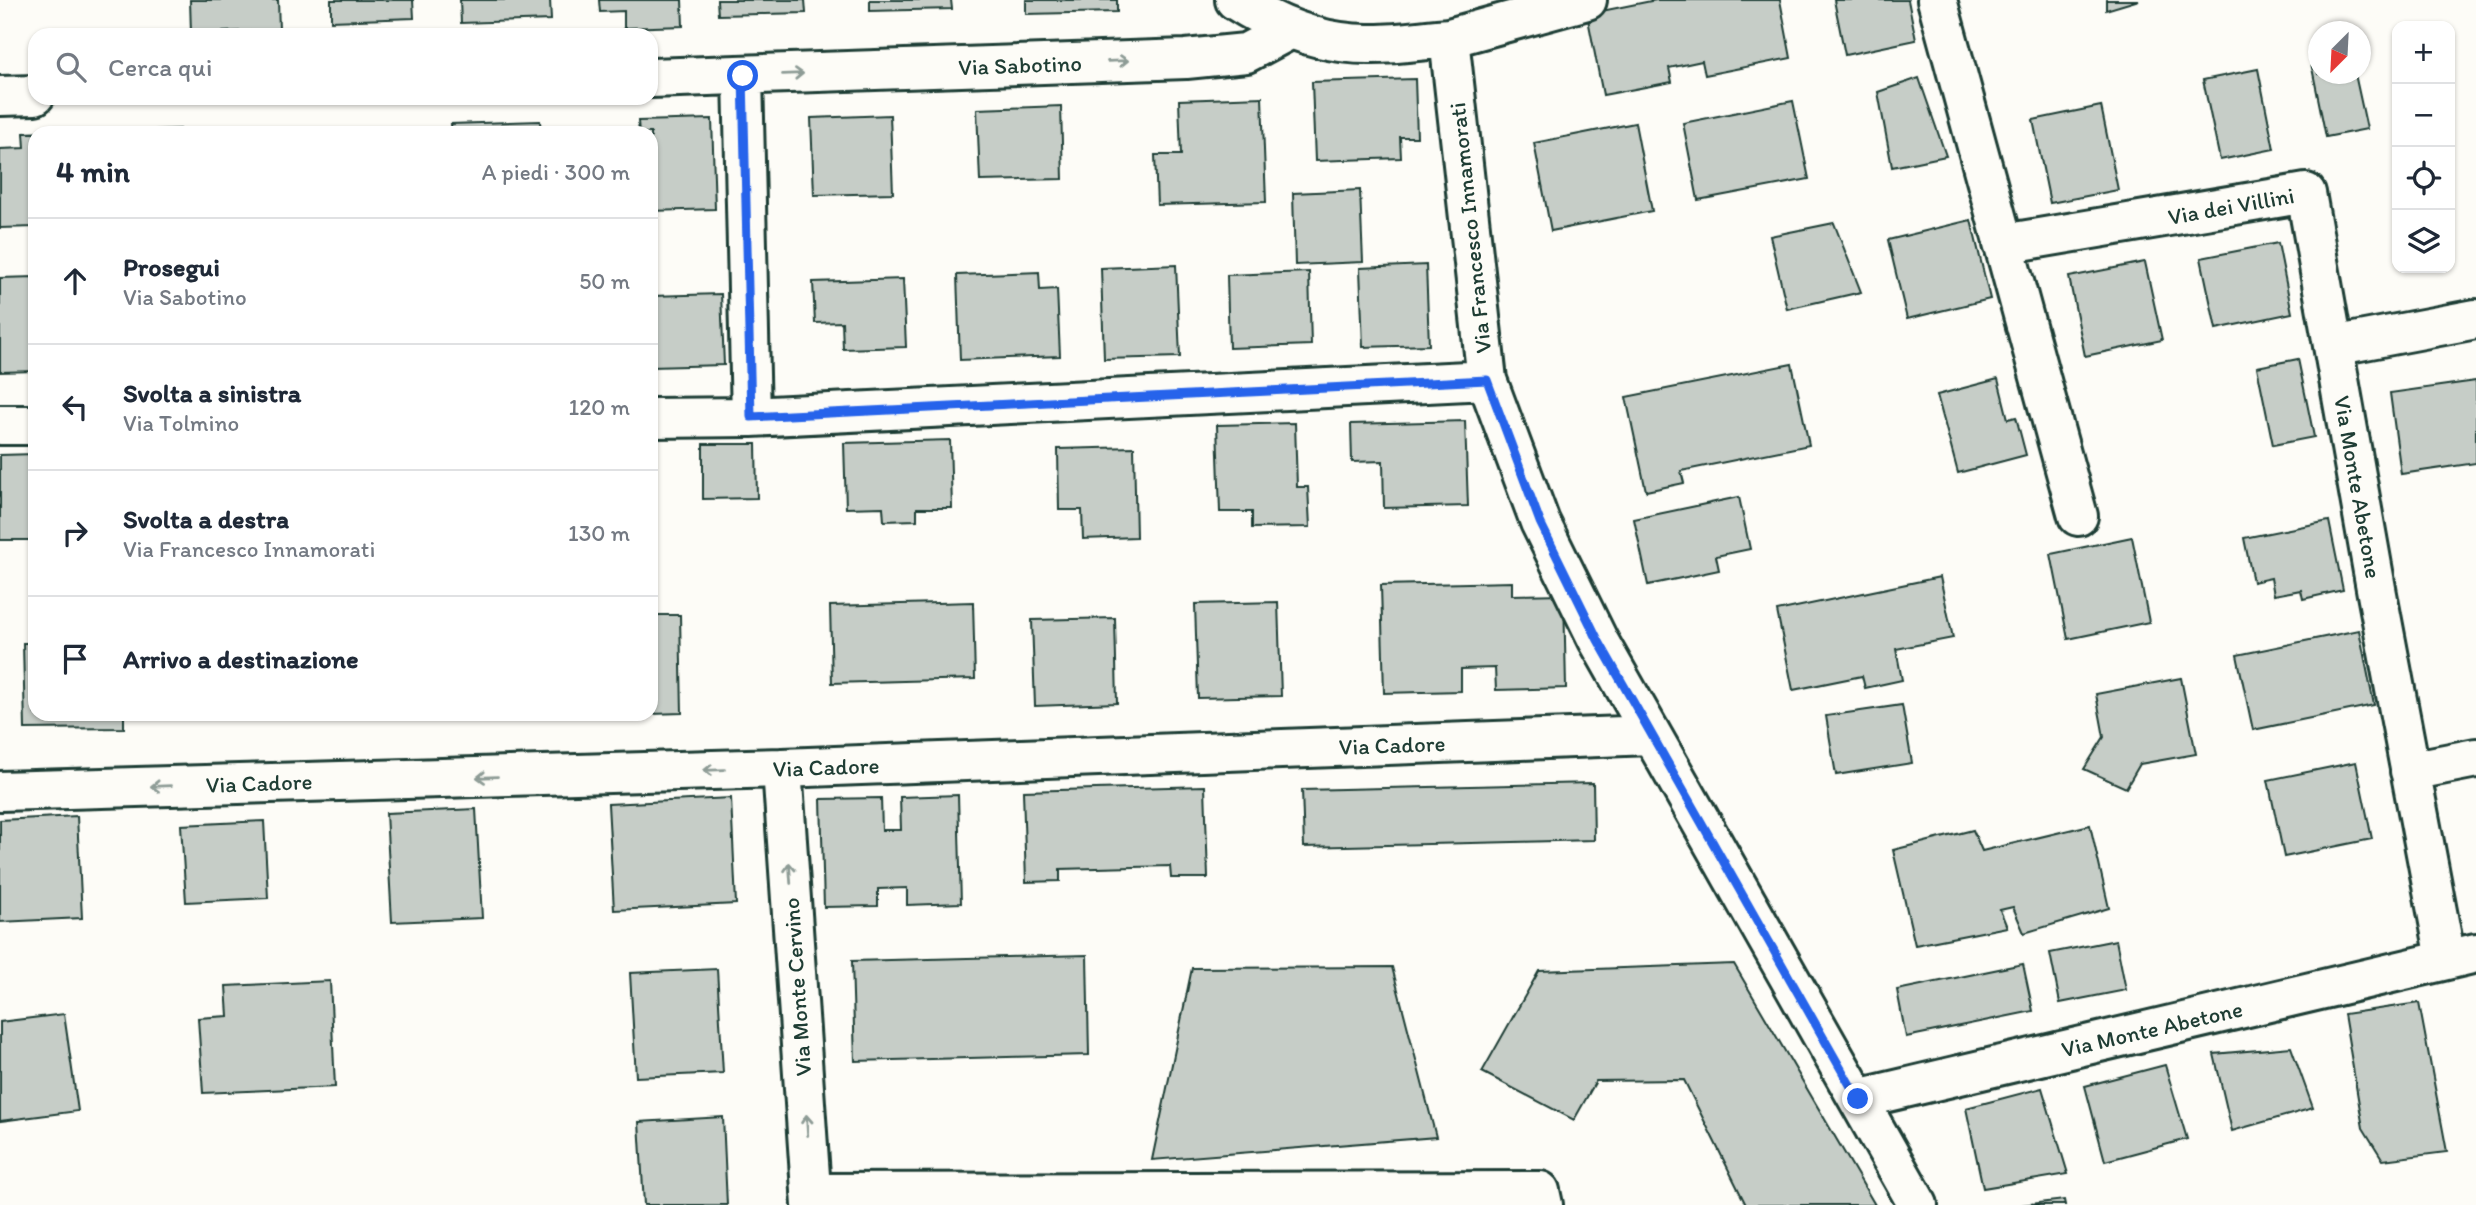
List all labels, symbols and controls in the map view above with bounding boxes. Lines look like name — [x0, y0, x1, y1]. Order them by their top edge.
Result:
north arrow — [2308, 21, 2371, 84]
map controls — [2392, 21, 2455, 273]
button: + — [2392, 21, 2455, 84]
search box — [28, 28, 658, 105]
icon: search — [52, 48, 90, 86]
street label: Via Sabotino — [958, 49, 1082, 81]
text: Cerca qui — [108, 51, 212, 83]
one-way arrow — [1106, 55, 1129, 68]
route start — [727, 60, 758, 91]
one-way arrow — [781, 67, 804, 80]
button: − — [2392, 84, 2455, 147]
street label: Via Francesco Innamorati — [1443, 101, 1497, 355]
button: locate — [2392, 147, 2455, 210]
text: 4 min — [56, 153, 130, 190]
text: A piedi · 300 m — [482, 158, 630, 186]
street label: Via dei Villini — [2166, 181, 2296, 231]
button: layers — [2392, 210, 2455, 273]
text: Prosegui — [123, 251, 220, 283]
icon: ahead — [56, 262, 94, 300]
text: 50 m — [579, 267, 630, 295]
text: Via Sabotino — [123, 283, 247, 311]
text: Svolta a sinistra — [123, 377, 301, 409]
icon: left — [56, 388, 94, 426]
text: 120 m — [569, 393, 630, 421]
street label: Via Monte Abetone — [2328, 393, 2388, 581]
text: Via Tolmino — [123, 409, 239, 437]
text: Svolta a destra — [123, 503, 289, 535]
icon: right — [56, 514, 94, 552]
text: 130 m — [568, 519, 630, 547]
text: Via Francesco Innamorati — [123, 535, 375, 563]
icon: arrive — [56, 640, 94, 678]
text: Arrivo a destinazione — [123, 643, 359, 675]
street label: Via Cadore — [1338, 729, 1446, 761]
street label: Via Cadore — [772, 751, 880, 783]
one-way arrow — [703, 764, 726, 777]
street label: Via Cadore — [205, 767, 313, 799]
one-way arrow — [475, 770, 498, 783]
one-way arrow — [150, 779, 173, 793]
one-way arrow — [783, 862, 796, 885]
street label: Via Monte Cervino — [777, 897, 817, 1077]
street label: Via Monte Abetone — [2059, 995, 2245, 1063]
route end — [1842, 1083, 1873, 1114]
one-way arrow — [800, 1114, 813, 1136]

